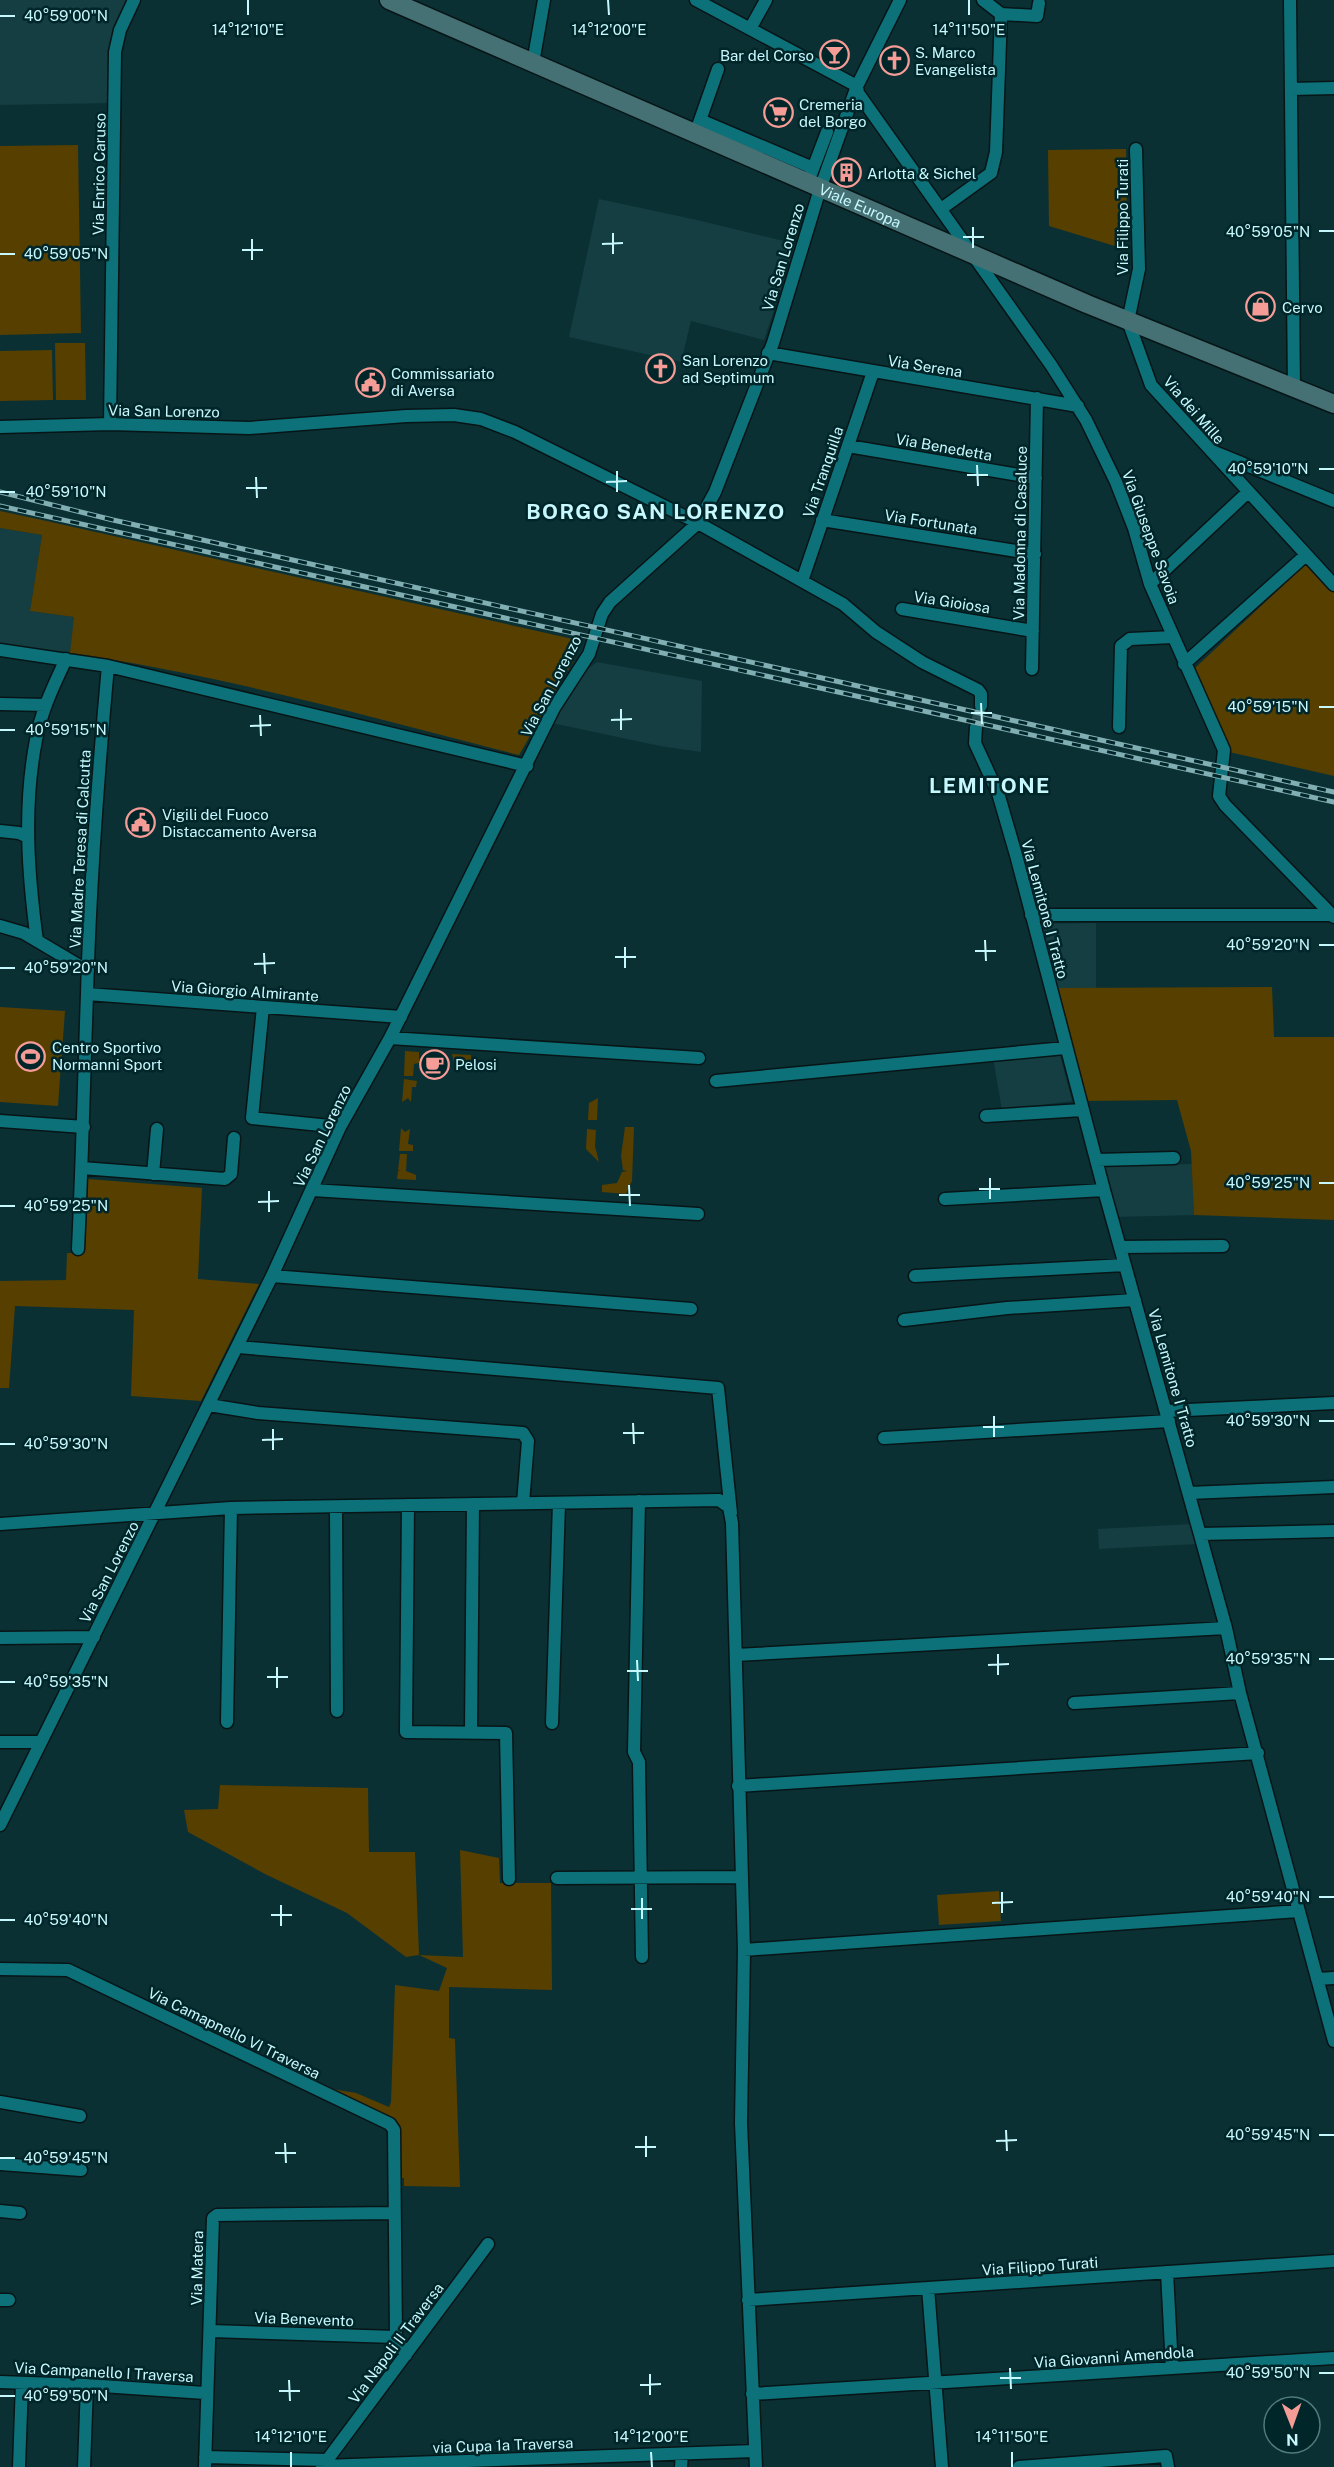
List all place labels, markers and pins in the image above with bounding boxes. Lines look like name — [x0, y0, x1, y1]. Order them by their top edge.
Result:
bar icon: Bar del Corso — [819, 39, 851, 71]
place label: S. Marco Evangelista — [915, 44, 996, 78]
church icon: S. Marco Evangelista — [878, 45, 910, 77]
place label: Bar del Corso — [720, 47, 814, 64]
place label: Cremeria del Borgo — [799, 96, 866, 130]
supermarket icon: Cremeria del Borgo — [762, 97, 794, 129]
building icon: Arlotta & Sichel — [830, 157, 862, 189]
place label: Arlotta & Sichel — [867, 165, 976, 182]
shop icon: Cervo — [1245, 291, 1277, 323]
place label: Cervo — [1282, 299, 1323, 316]
place label: San Lorenzo ad Septimum — [682, 352, 774, 386]
church icon: San Lorenzo ad Septimum — [645, 353, 677, 385]
place label: Commissariato di Aversa — [391, 365, 495, 399]
public building icon: Commissariato di Aversa — [354, 366, 386, 398]
place label: Vigili del Fuoco Distaccamento Aversa — [162, 806, 317, 840]
public building icon: Vigili del Fuoco Distaccamento Aversa — [125, 807, 157, 839]
place label: Centro Sportivo Normanni Sport — [52, 1039, 163, 1073]
sports icon: Centro Sportivo Normanni Sport — [15, 1040, 47, 1072]
cafe icon: Pelosi — [418, 1048, 450, 1080]
place label: Pelosi — [455, 1056, 497, 1073]

